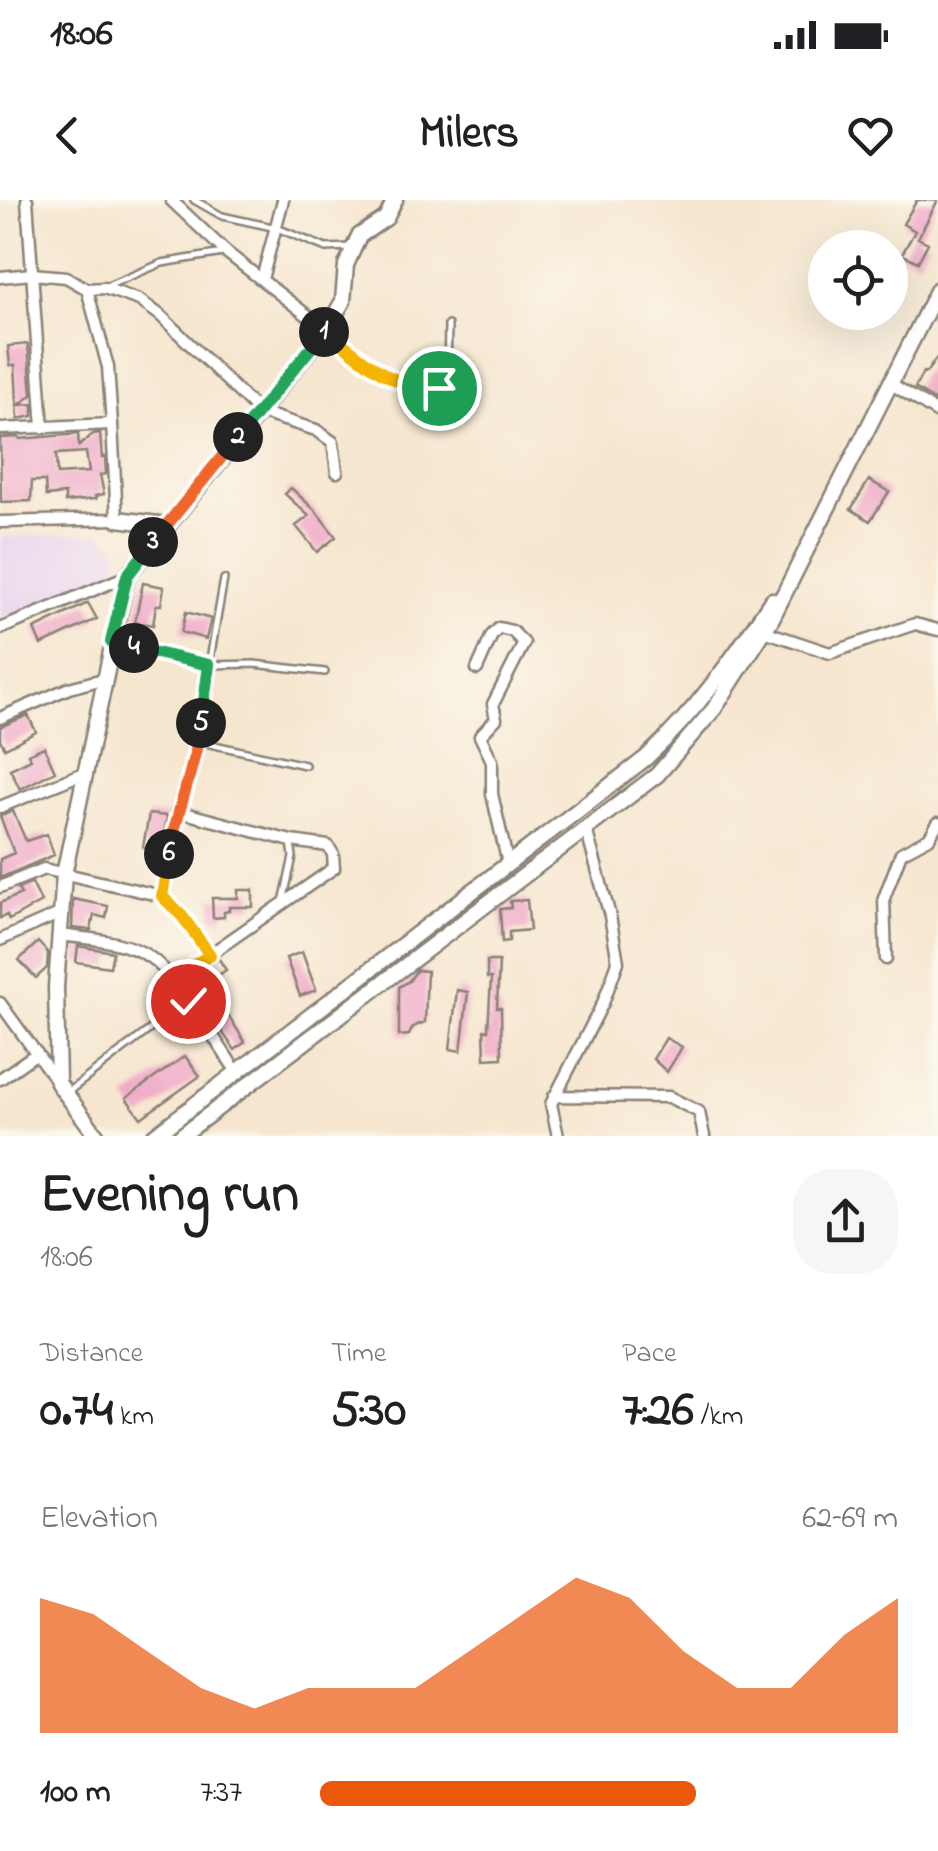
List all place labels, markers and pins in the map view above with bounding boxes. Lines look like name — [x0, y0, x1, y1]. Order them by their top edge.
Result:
pin: 1 — [299, 307, 349, 357]
pin — [397, 346, 482, 431]
pin: 2 — [213, 412, 263, 462]
pin: 3 — [128, 517, 178, 567]
pin: 4 — [109, 623, 159, 673]
pin: 5 — [176, 698, 226, 748]
pin: 6 — [144, 829, 194, 879]
pin — [146, 959, 231, 1044]

